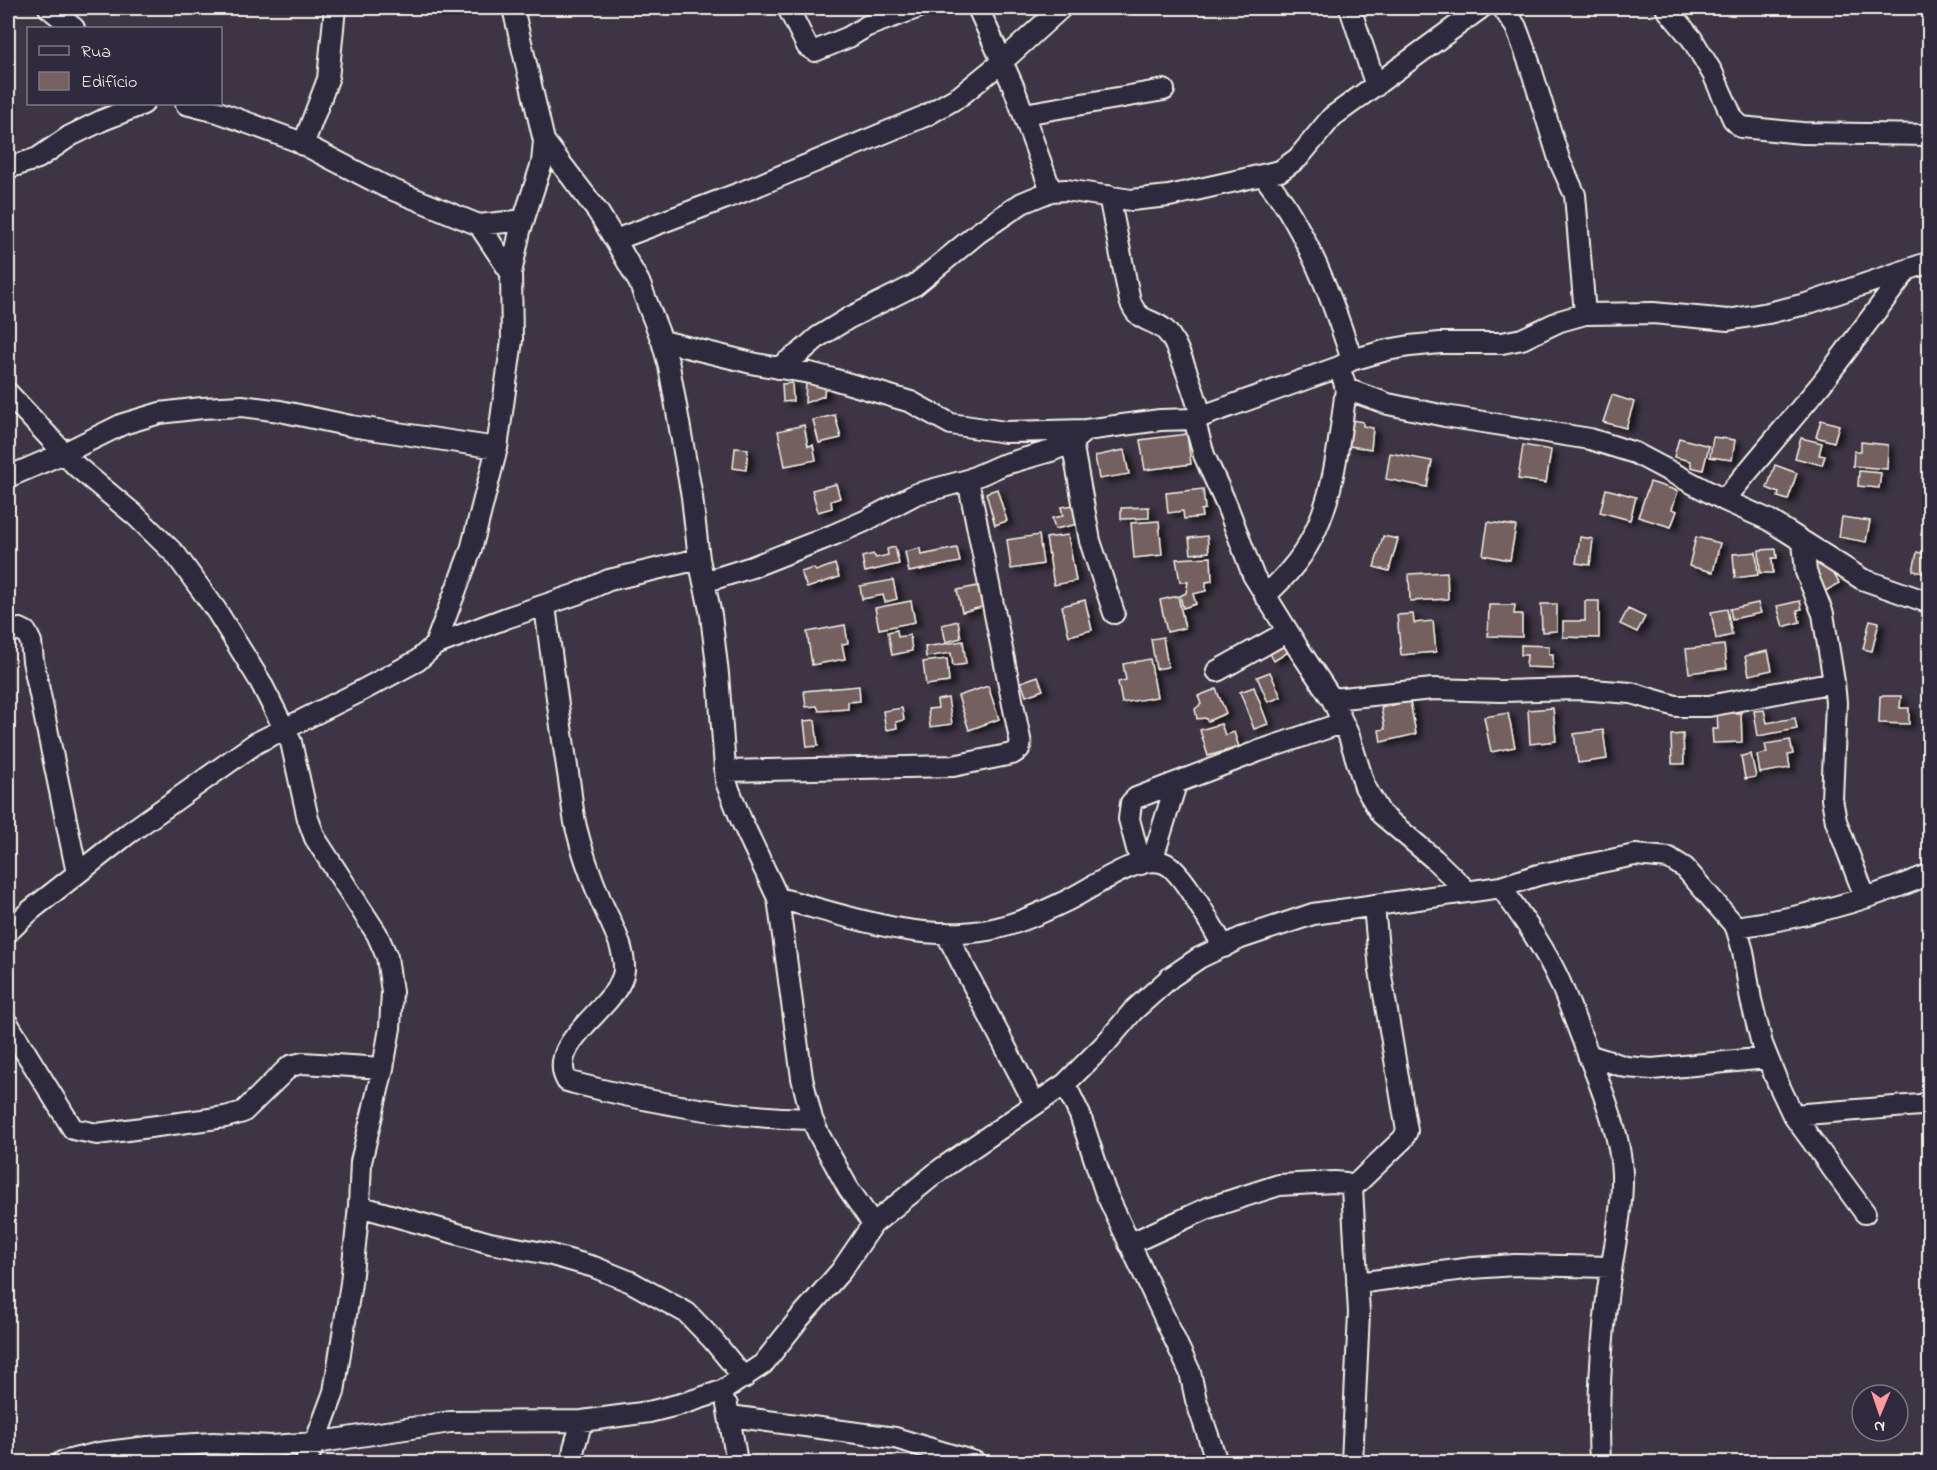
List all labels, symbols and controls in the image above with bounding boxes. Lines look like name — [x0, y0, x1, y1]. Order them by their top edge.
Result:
legend — [27, 27, 222, 105]
text: Rua — [81, 40, 111, 66]
text: Edifício — [81, 70, 137, 96]
north arrow — [1850, 1383, 1910, 1443]
text: N — [1874, 1414, 1885, 1438]

